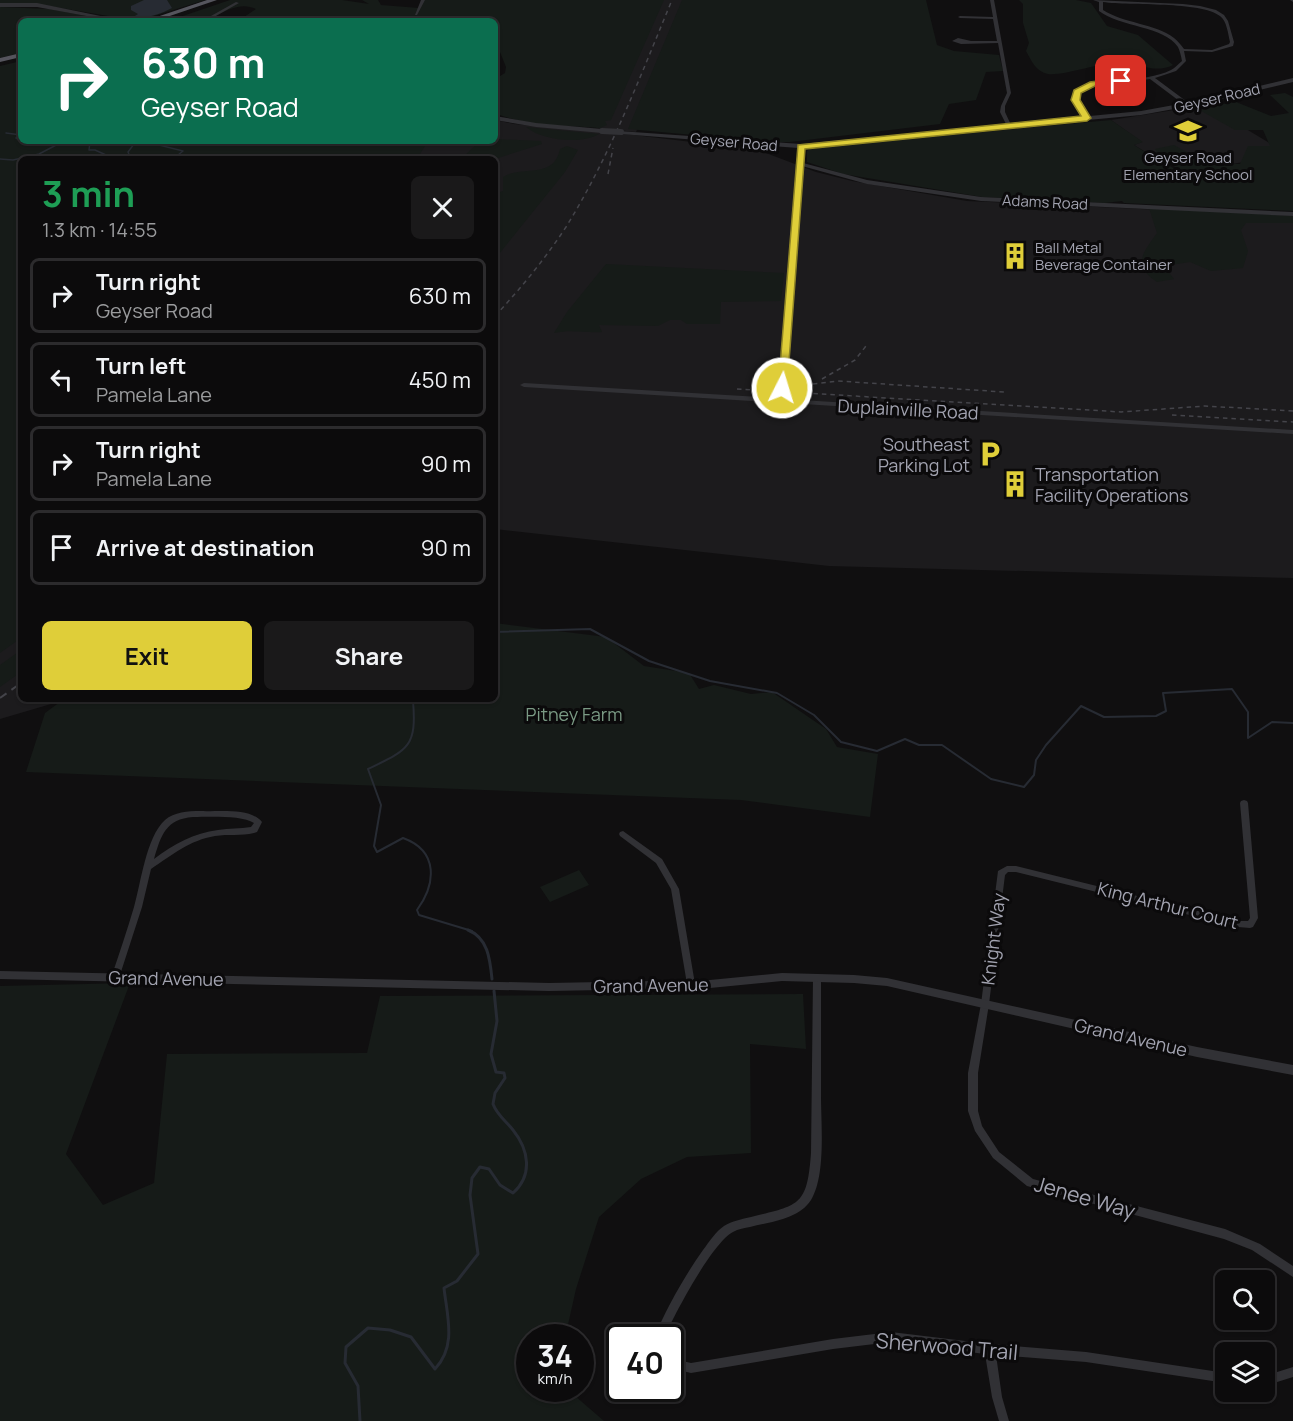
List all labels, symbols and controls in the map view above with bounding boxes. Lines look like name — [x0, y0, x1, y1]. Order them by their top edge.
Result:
text: 630 m — [141, 33, 265, 91]
icon: right — [42, 42, 120, 120]
pin — [1095, 55, 1146, 106]
icon: arrive — [1104, 64, 1137, 97]
street label: Geyser Road — [1172, 78, 1262, 118]
text: Geyser Road — [141, 88, 299, 125]
school or university icon: Geyser Road Elementary School — [1173, 116, 1203, 146]
street label: Geyser Road — [689, 128, 779, 156]
place label: Geyser Road Elementary School — [1124, 147, 1252, 185]
text: 3 min — [42, 169, 135, 218]
button: close — [411, 176, 474, 239]
street label: Adams Road — [1002, 189, 1088, 215]
text: 1.3 km · 14:55 — [42, 216, 157, 243]
place label: Ball Metal Beverage Container — [1035, 237, 1173, 275]
building icon: Ball Metal Beverage Container — [1000, 241, 1030, 271]
text: Turn right — [96, 267, 201, 297]
icon: right — [45, 279, 78, 312]
text: 630 m — [409, 281, 471, 311]
text: Geyser Road — [96, 297, 213, 324]
text: Turn left — [96, 351, 186, 381]
position arrow — [750, 356, 814, 420]
icon: left — [45, 363, 78, 396]
text: 450 m — [409, 365, 471, 395]
text: Pamela Lane — [96, 381, 212, 408]
street label: Duplainville Road — [837, 393, 979, 425]
place label: Southeast Parking Lot — [878, 432, 970, 477]
text: Turn right — [96, 435, 201, 465]
parking icon: Southeast Parking Lot — [975, 439, 1005, 469]
icon: right — [45, 447, 78, 480]
text: 90 m — [421, 449, 471, 479]
place label: Transportation Facility Operations — [1035, 462, 1189, 507]
text: Pamela Lane — [96, 465, 212, 492]
building icon: Transportation Facility Operations — [1000, 469, 1030, 499]
icon: arrive — [45, 531, 78, 564]
text: Arrive at destination — [96, 533, 314, 563]
text: 90 m — [421, 533, 471, 563]
button: Exit — [42, 621, 252, 690]
button: Share — [264, 621, 474, 690]
park label: Pitney Farm — [526, 702, 622, 726]
street label: King Arthur Court — [1095, 876, 1241, 934]
street label: Knight Way — [975, 891, 1011, 986]
street label: Grand Avenue — [108, 965, 224, 991]
street label: Grand Avenue — [593, 972, 709, 998]
street label: Grand Avenue — [1072, 1012, 1190, 1062]
street label: Jenee Way — [1031, 1169, 1139, 1225]
map controls — [1215, 1270, 1275, 1402]
button: search — [1215, 1270, 1275, 1330]
speed limit sign: 40 — [606, 1324, 684, 1402]
street label: Sherwood Trail — [875, 1326, 1019, 1366]
text: 34 — [537, 1335, 573, 1376]
button: layers — [1215, 1342, 1275, 1402]
text: km/h — [538, 1368, 572, 1389]

